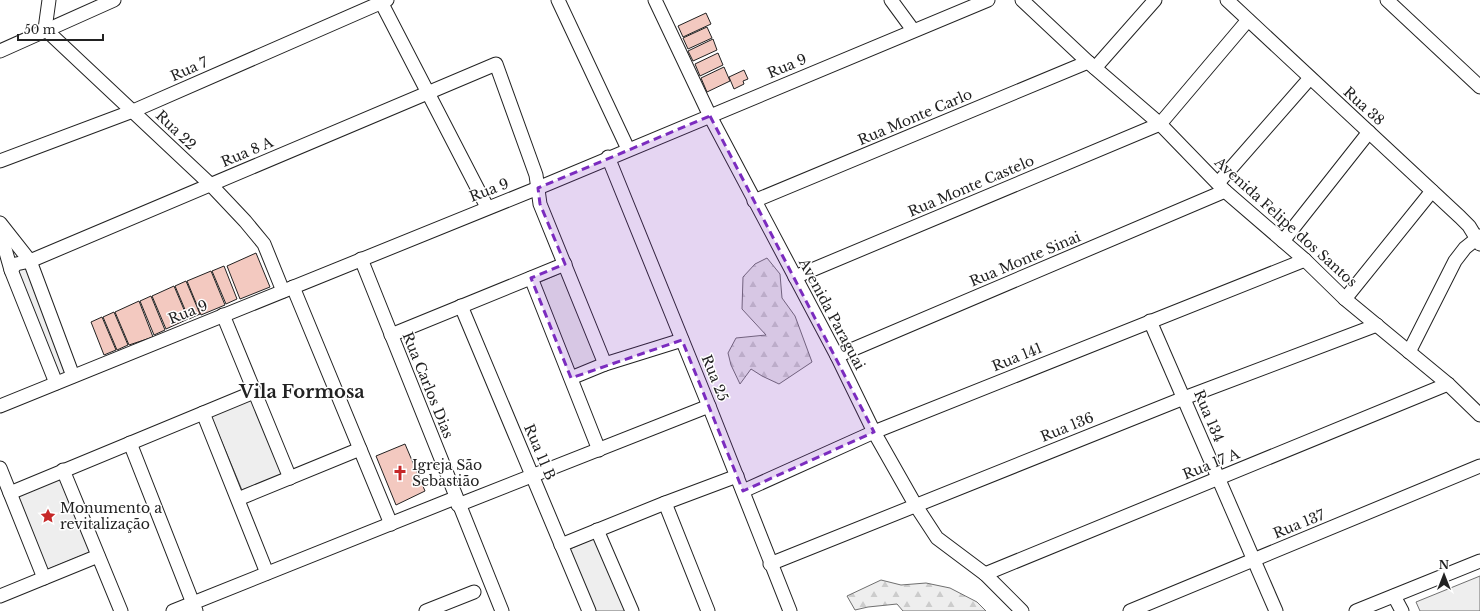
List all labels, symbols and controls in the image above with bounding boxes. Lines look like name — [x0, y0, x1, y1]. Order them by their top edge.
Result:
scale bar — [18, 16, 103, 42]
text: 50 m — [24, 22, 56, 37]
street label: Rua 9 — [765, 50, 809, 82]
street label: Rua 7 — [167, 52, 211, 85]
street label: Rua 38 — [1340, 83, 1388, 129]
street label: Rua Monte Carlo — [855, 85, 975, 149]
street label: Rua 22 — [152, 106, 200, 154]
street label: Rua 8 A — [218, 133, 276, 171]
street label: Rua Monte Castelo — [905, 151, 1037, 221]
street label: Avenida Felipe dos Santos — [1210, 153, 1361, 291]
street label: Rua 9 — [467, 174, 511, 206]
street label: Rua Monte Sinai — [967, 227, 1084, 291]
street label: Avenida Paraguai — [795, 254, 869, 373]
street label: Rua 9 — [166, 296, 210, 328]
street label: Rua Carlos Dias — [398, 329, 458, 441]
street label: Rua 141 — [989, 339, 1045, 375]
street label: Rua 25 — [698, 352, 732, 404]
district label: Vila Formosa — [238, 381, 365, 403]
street label: Rua 134 — [1190, 387, 1228, 445]
street label: Rua 136 — [1038, 408, 1096, 446]
street label: Rua 11 B — [520, 421, 560, 483]
street label: Rua 17 A — [1180, 444, 1242, 484]
place label: Igreja São Sebastião — [412, 456, 482, 490]
church icon: Igreja São Sebastião — [391, 464, 409, 482]
place label: Monumento a revitalização — [60, 499, 162, 533]
street label: Rua 137 — [1271, 505, 1328, 542]
place icon: Monumento a revitalização — [39, 507, 57, 525]
north arrow — [1424, 555, 1464, 595]
text: N — [1439, 558, 1450, 572]

